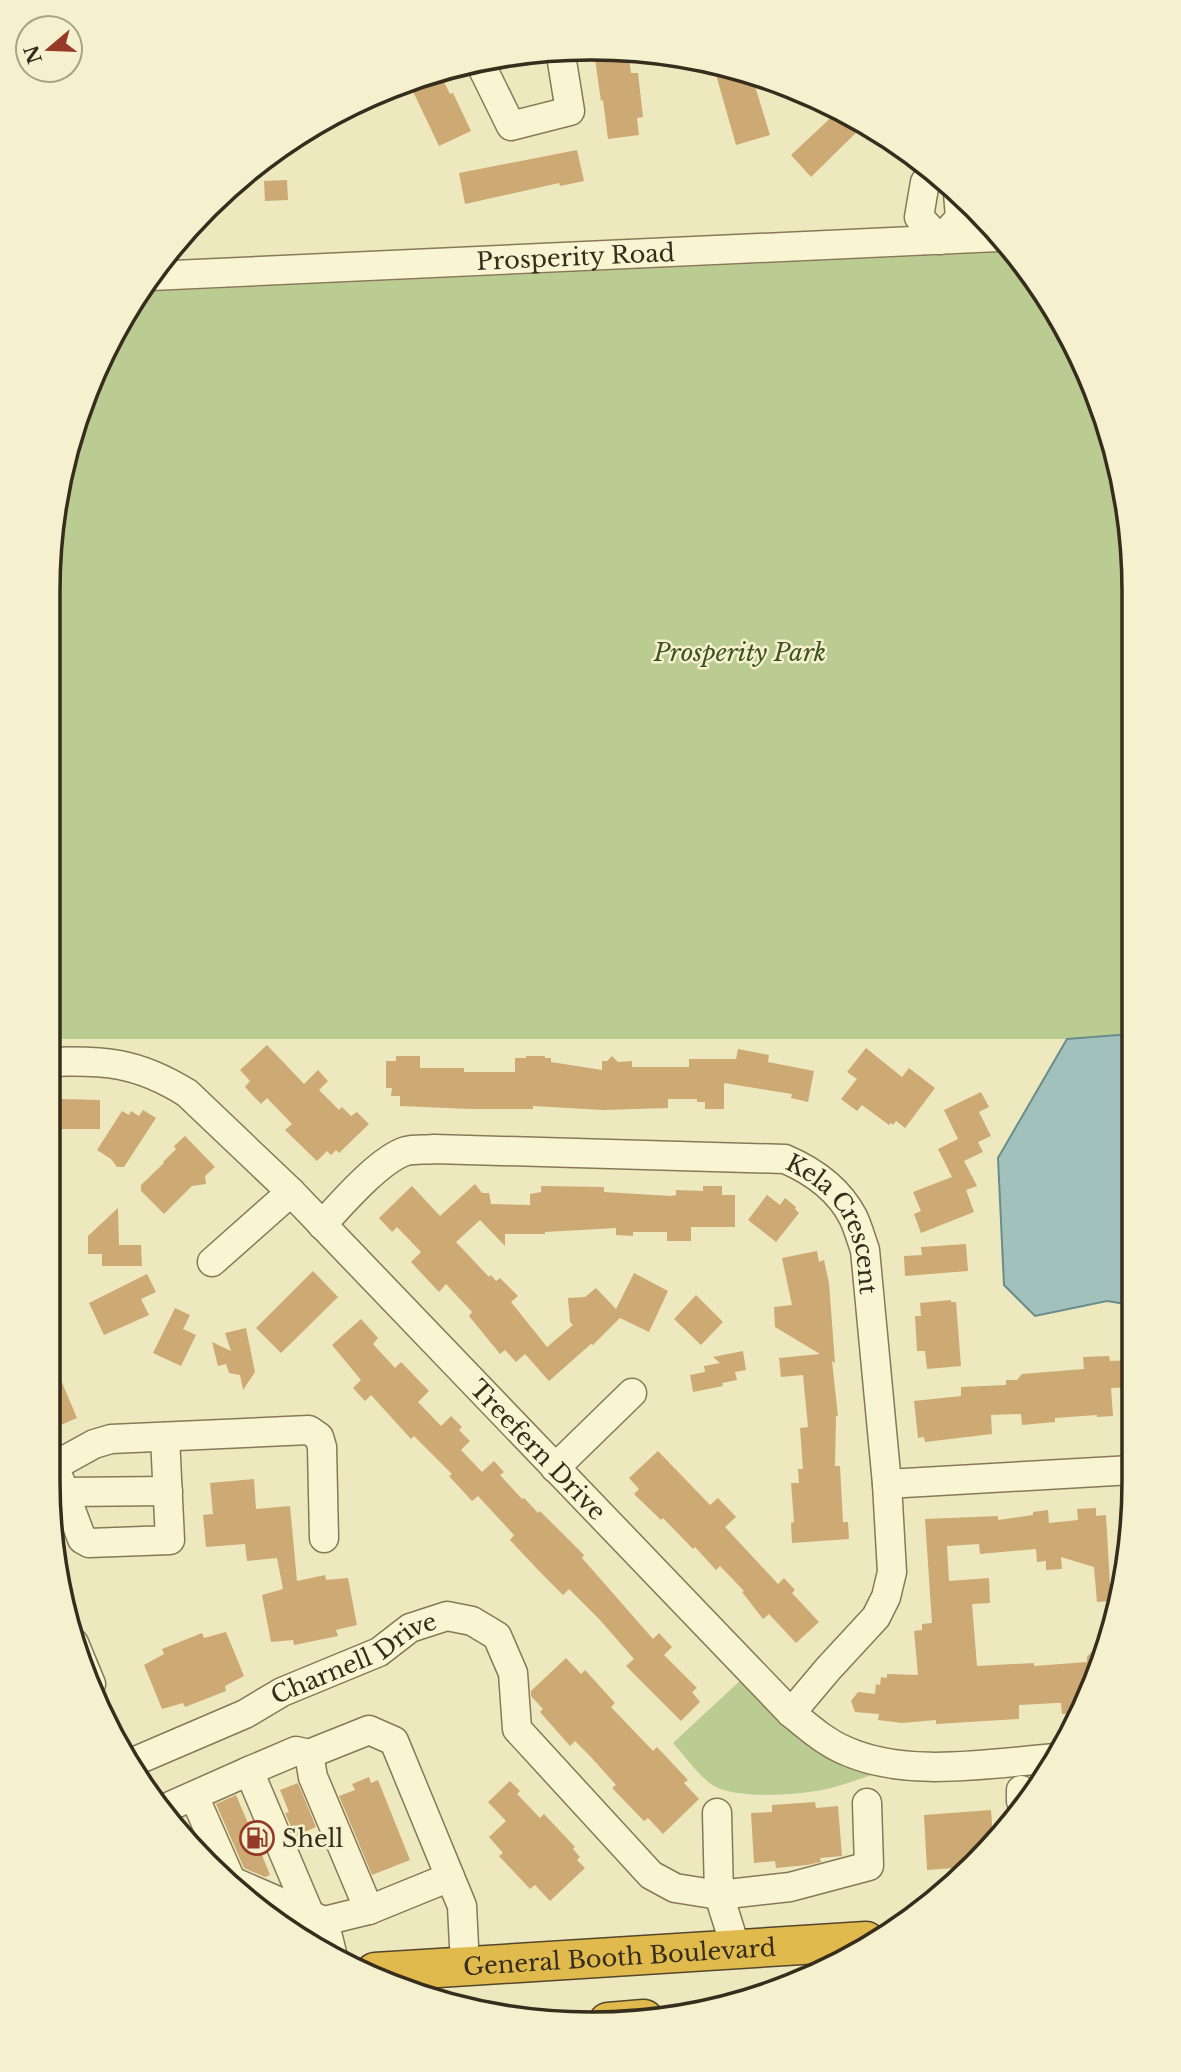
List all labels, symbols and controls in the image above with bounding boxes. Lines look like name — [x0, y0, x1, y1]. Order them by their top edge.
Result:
north arrow — [14, 14, 84, 84]
text: N — [20, 42, 47, 67]
street label: Prosperity Road — [476, 237, 675, 276]
park label: Prosperity Park — [653, 638, 826, 667]
street label: Kela Crescent — [782, 1147, 884, 1295]
street label: Treefern Drive — [464, 1374, 612, 1526]
street label: Charnell Drive — [265, 1606, 440, 1710]
fuel station icon: Shell — [238, 1819, 276, 1857]
place label: Shell — [282, 1824, 344, 1853]
street label: General Booth Boulevard — [462, 1932, 777, 1981]

